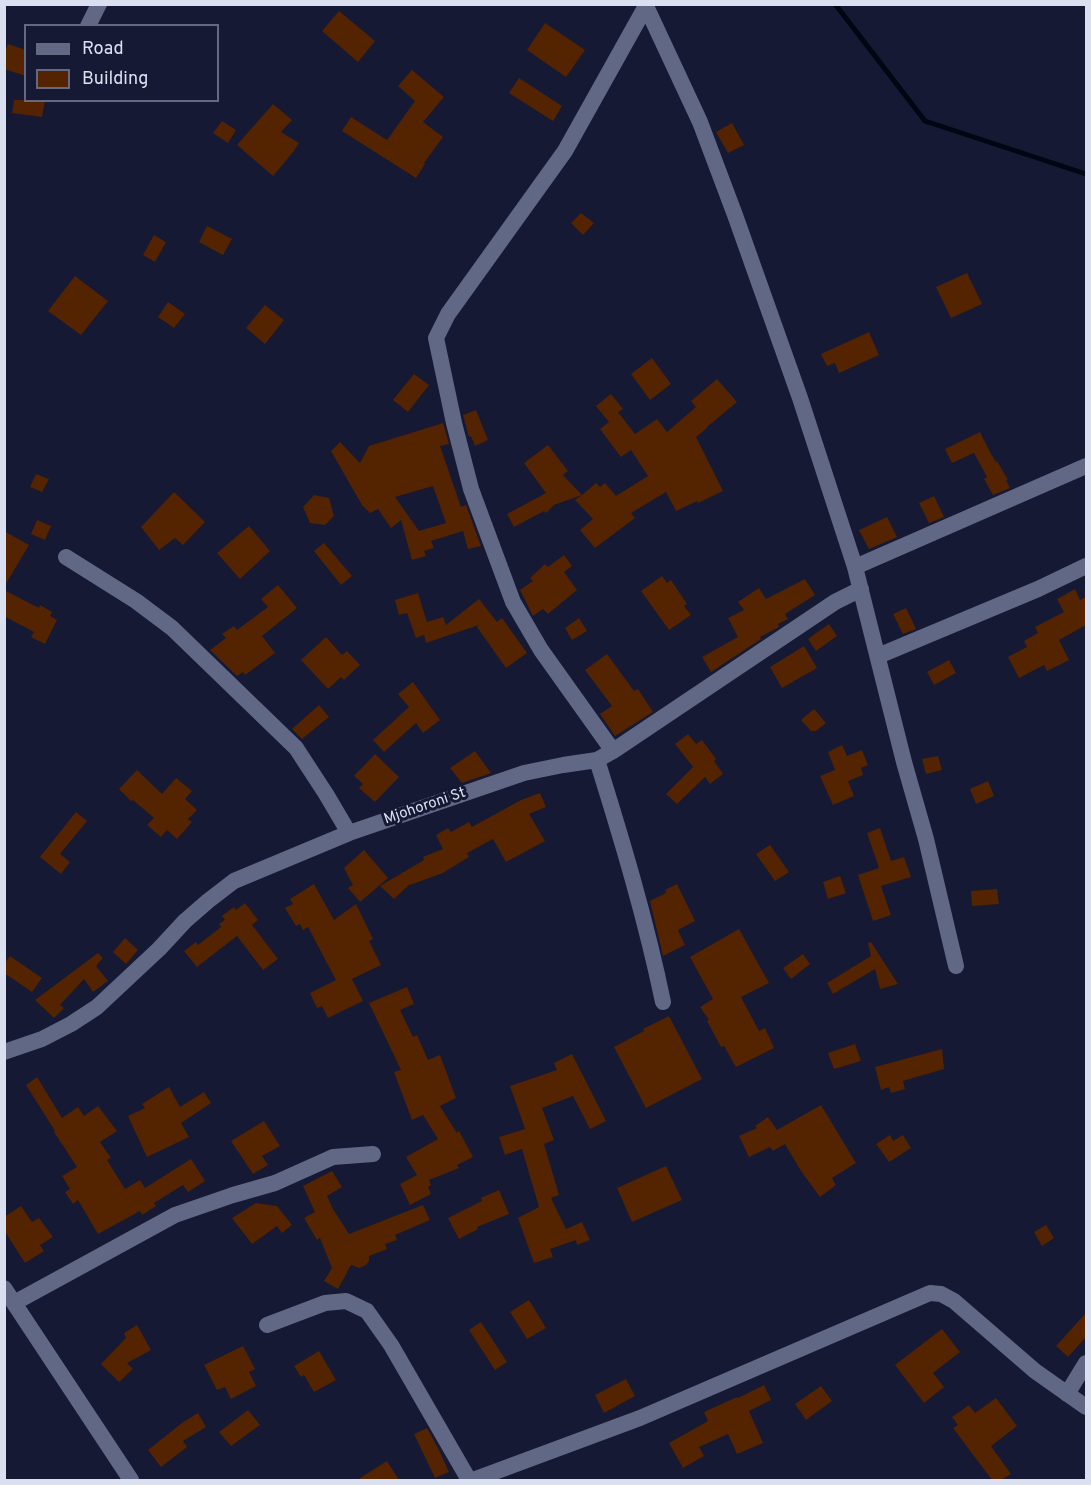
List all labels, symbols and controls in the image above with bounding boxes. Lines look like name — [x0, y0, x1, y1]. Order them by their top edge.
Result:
legend — [24, 24, 219, 102]
text: Road — [82, 38, 124, 61]
text: Building — [82, 68, 148, 91]
street label: Mjohoroni St — [382, 785, 468, 829]

